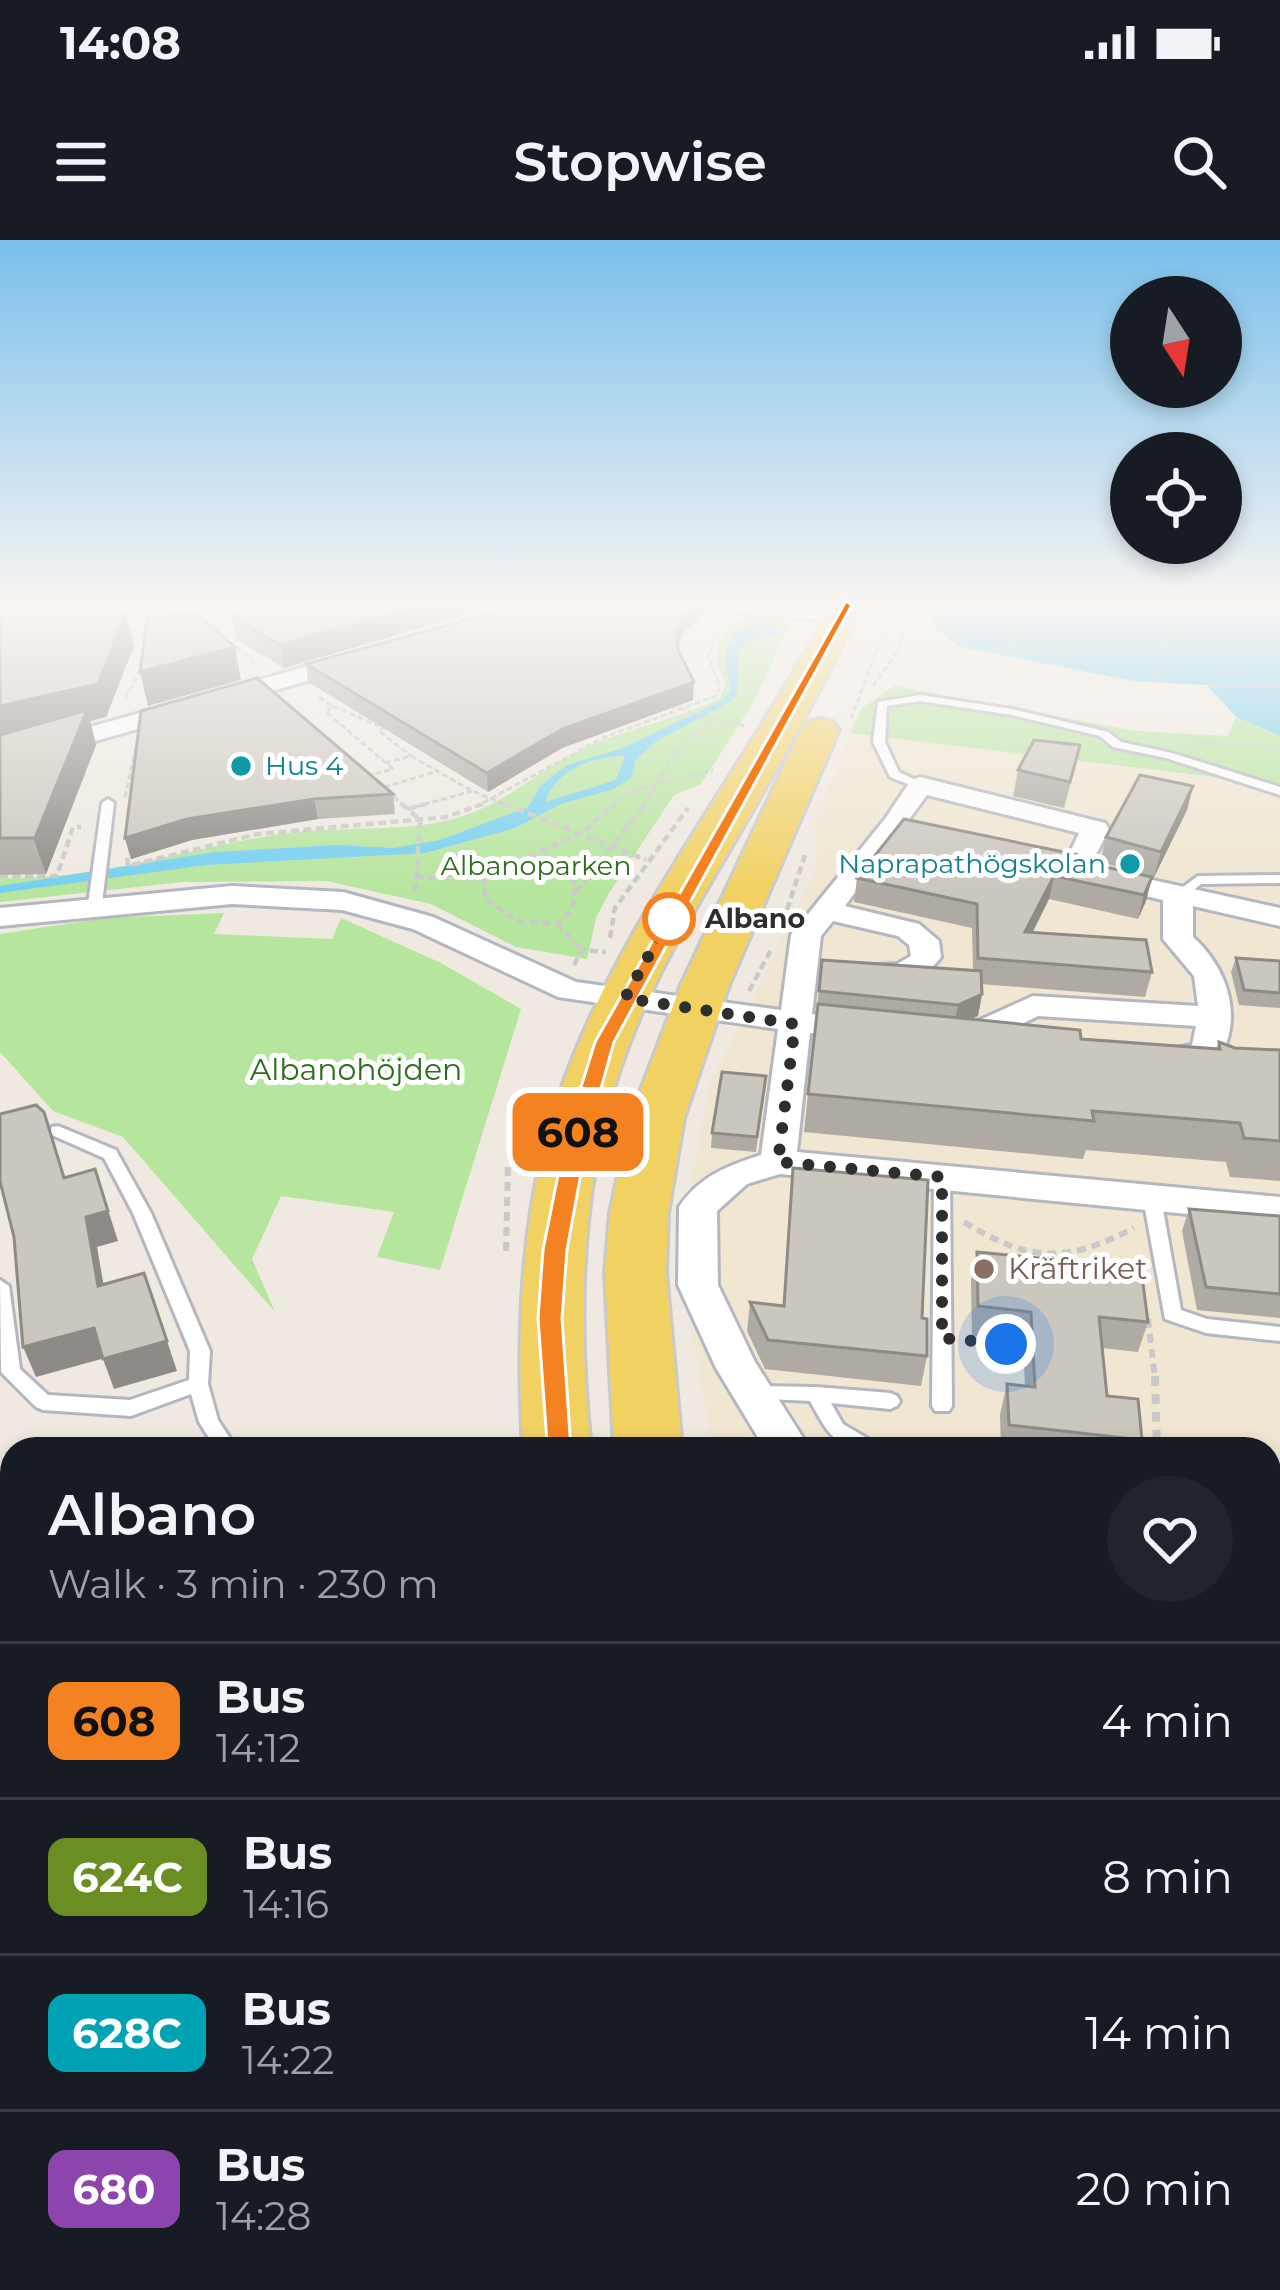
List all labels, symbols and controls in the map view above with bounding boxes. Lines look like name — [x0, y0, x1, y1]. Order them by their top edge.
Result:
text: 14:08 — [60, 15, 181, 70]
icon: menu — [48, 129, 114, 195]
text: Stopwise — [513, 129, 767, 195]
icon: search — [1166, 129, 1232, 195]
north arrow — [1110, 276, 1242, 408]
map controls — [1110, 276, 1242, 564]
button: locate — [1110, 432, 1242, 564]
place label: Hus 4 — [265, 749, 343, 782]
marker: Hus 4 — [228, 753, 254, 779]
place label: Naprapathögskolan — [838, 847, 1106, 880]
park label: Albanoparken — [441, 849, 631, 882]
marker: Naprapathögskolan — [1117, 851, 1143, 877]
marker: Albano — [644, 894, 694, 944]
place label: Albano — [704, 902, 805, 935]
park label: Albanohöjden — [250, 1051, 462, 1088]
line badge: 608 — [509, 1093, 647, 1171]
text: 608 — [537, 1106, 620, 1158]
place label: Kräftriket — [1008, 1250, 1147, 1287]
marker: Kräftriket — [971, 1256, 997, 1282]
your location — [976, 1314, 1036, 1374]
button: heart — [1107, 1476, 1233, 1602]
text: Albano — [48, 1480, 256, 1549]
text: Walk · 3 min · 230 m — [48, 1560, 439, 1608]
text: Bus — [216, 1669, 305, 1724]
text: 4 min — [1101, 1693, 1233, 1748]
text: 608 — [73, 1695, 156, 1747]
text: 14:12 — [216, 1724, 301, 1772]
text: Bus — [243, 1825, 332, 1880]
text: 8 min — [1102, 1849, 1233, 1904]
text: 624C — [72, 1851, 183, 1903]
text: 14:16 — [243, 1880, 329, 1928]
text: Bus — [242, 1981, 331, 2036]
text: 14 min — [1085, 2005, 1233, 2060]
text: 628C — [72, 2007, 182, 2059]
text: 14:22 — [242, 2036, 334, 2084]
text: Bus — [216, 2137, 305, 2192]
text: 20 min — [1076, 2161, 1233, 2216]
text: 680 — [73, 2163, 156, 2215]
text: 14:28 — [216, 2192, 311, 2240]

